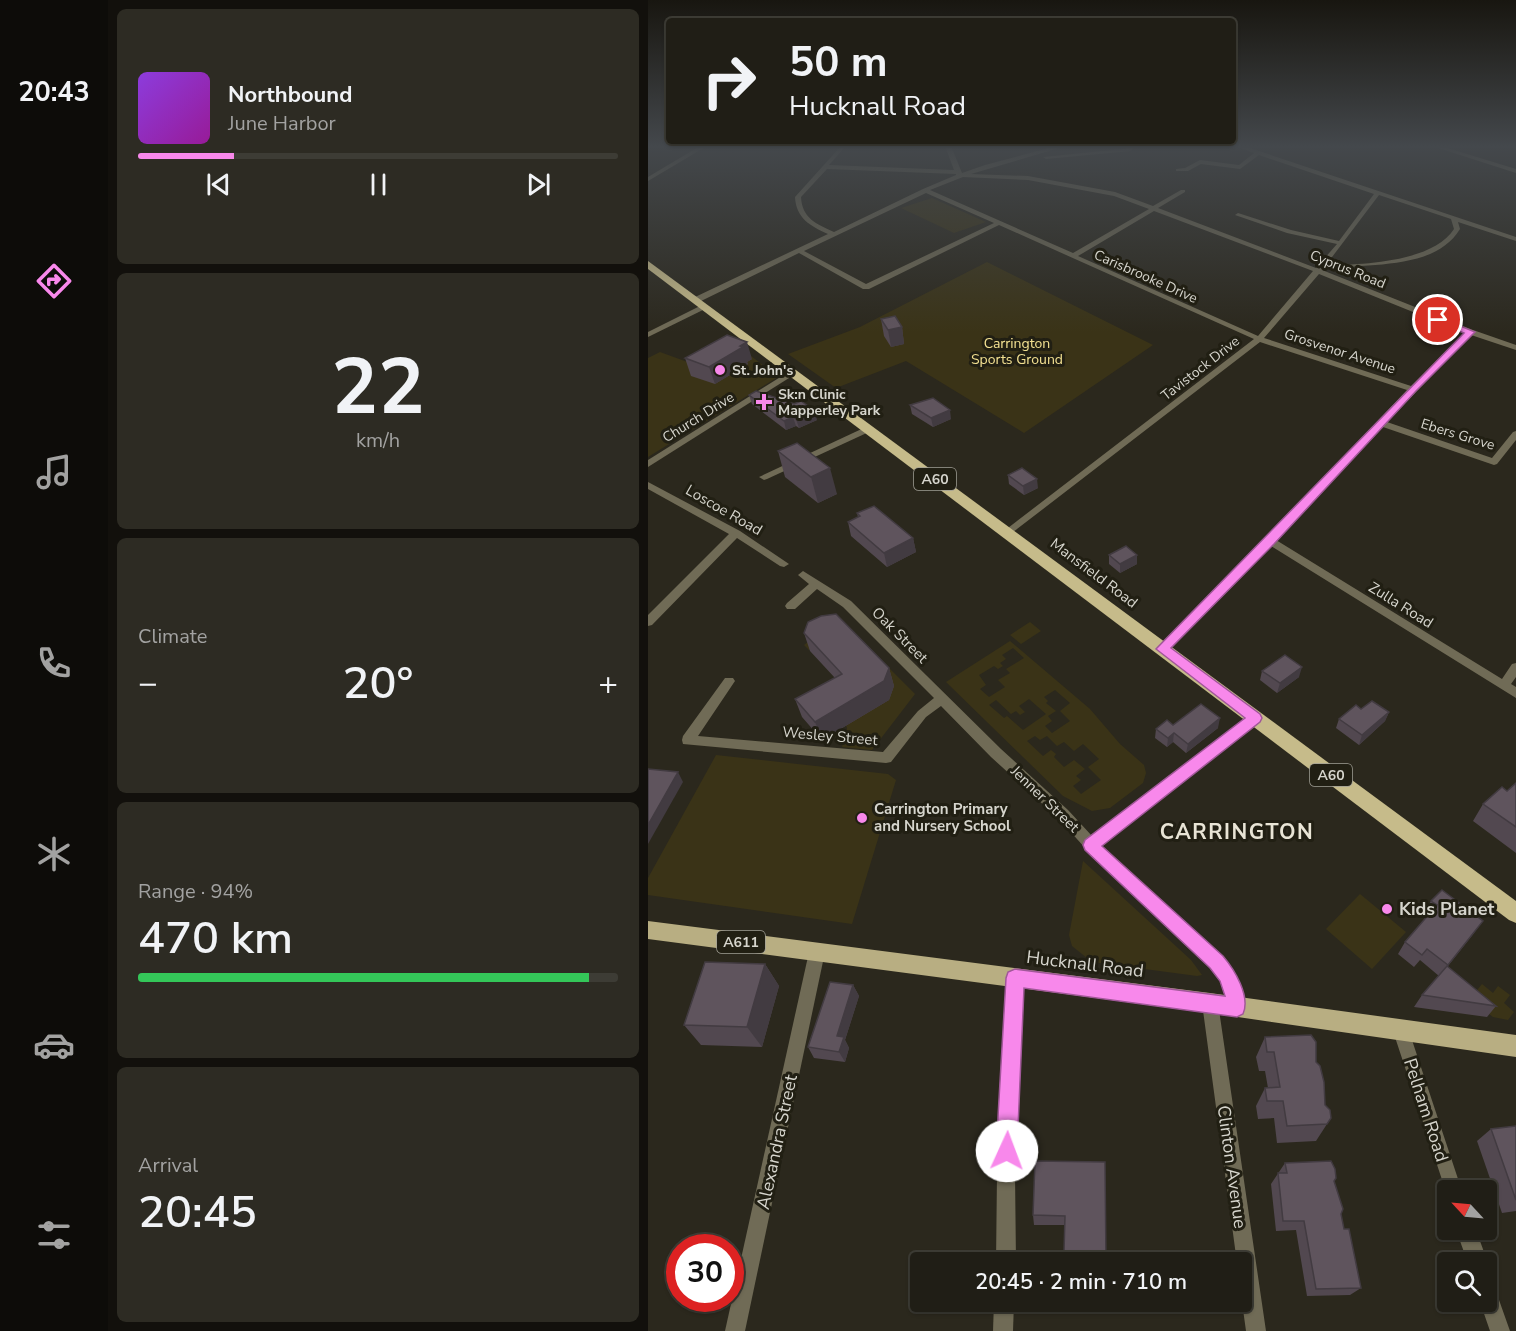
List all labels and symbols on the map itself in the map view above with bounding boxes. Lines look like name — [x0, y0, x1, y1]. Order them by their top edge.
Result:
street label: Carisbrooke Drive — [1091, 245, 1201, 308]
street label: Cyprus Road — [1307, 246, 1389, 293]
pin — [1412, 294, 1463, 345]
street label: Grosvenor Avenue — [1282, 325, 1398, 378]
street label: Tavistock Drive — [1157, 332, 1243, 405]
park label: Carrington Sports Ground — [971, 334, 1063, 369]
place label: St. John's — [732, 361, 793, 380]
marker: St. John's — [713, 363, 727, 377]
place label: Sk:n Clinic Mapperley Park — [778, 385, 881, 420]
street label: Church Drive — [659, 388, 738, 447]
marker: Sk:n Clinic Mapperley Park — [755, 393, 773, 411]
street label: Ebers Grove — [1419, 414, 1497, 455]
road number: A60 — [914, 468, 956, 490]
street label: Loscoe Road — [682, 480, 766, 540]
street label: Mansfield Road — [1046, 533, 1142, 613]
street label: Zulla Road — [1365, 577, 1437, 633]
street label: Oak Street — [868, 603, 933, 668]
street label: Wesley Street — [782, 722, 879, 750]
street label: Jenner Street — [1006, 761, 1084, 837]
road number: A60 — [1310, 764, 1352, 786]
place label: Carrington Primary and Nursery School — [874, 799, 1011, 836]
marker: Carrington Primary and Nursery School — [855, 811, 869, 825]
district label: CARRINGTON — [1160, 818, 1314, 846]
place label: Kids Planet — [1399, 897, 1495, 921]
marker: Kids Planet — [1380, 902, 1394, 916]
road number: A611 — [717, 931, 765, 953]
street label: Hucknall Road — [1025, 945, 1145, 983]
street label: Pelham Road — [1398, 1055, 1454, 1165]
street label: Alexandra Street — [751, 1072, 803, 1212]
street label: Clinton Avenue — [1211, 1104, 1253, 1230]
position arrow — [975, 1119, 1039, 1183]
north arrow — [1437, 1180, 1497, 1240]
speed limit sign: 30 — [666, 1234, 744, 1312]

